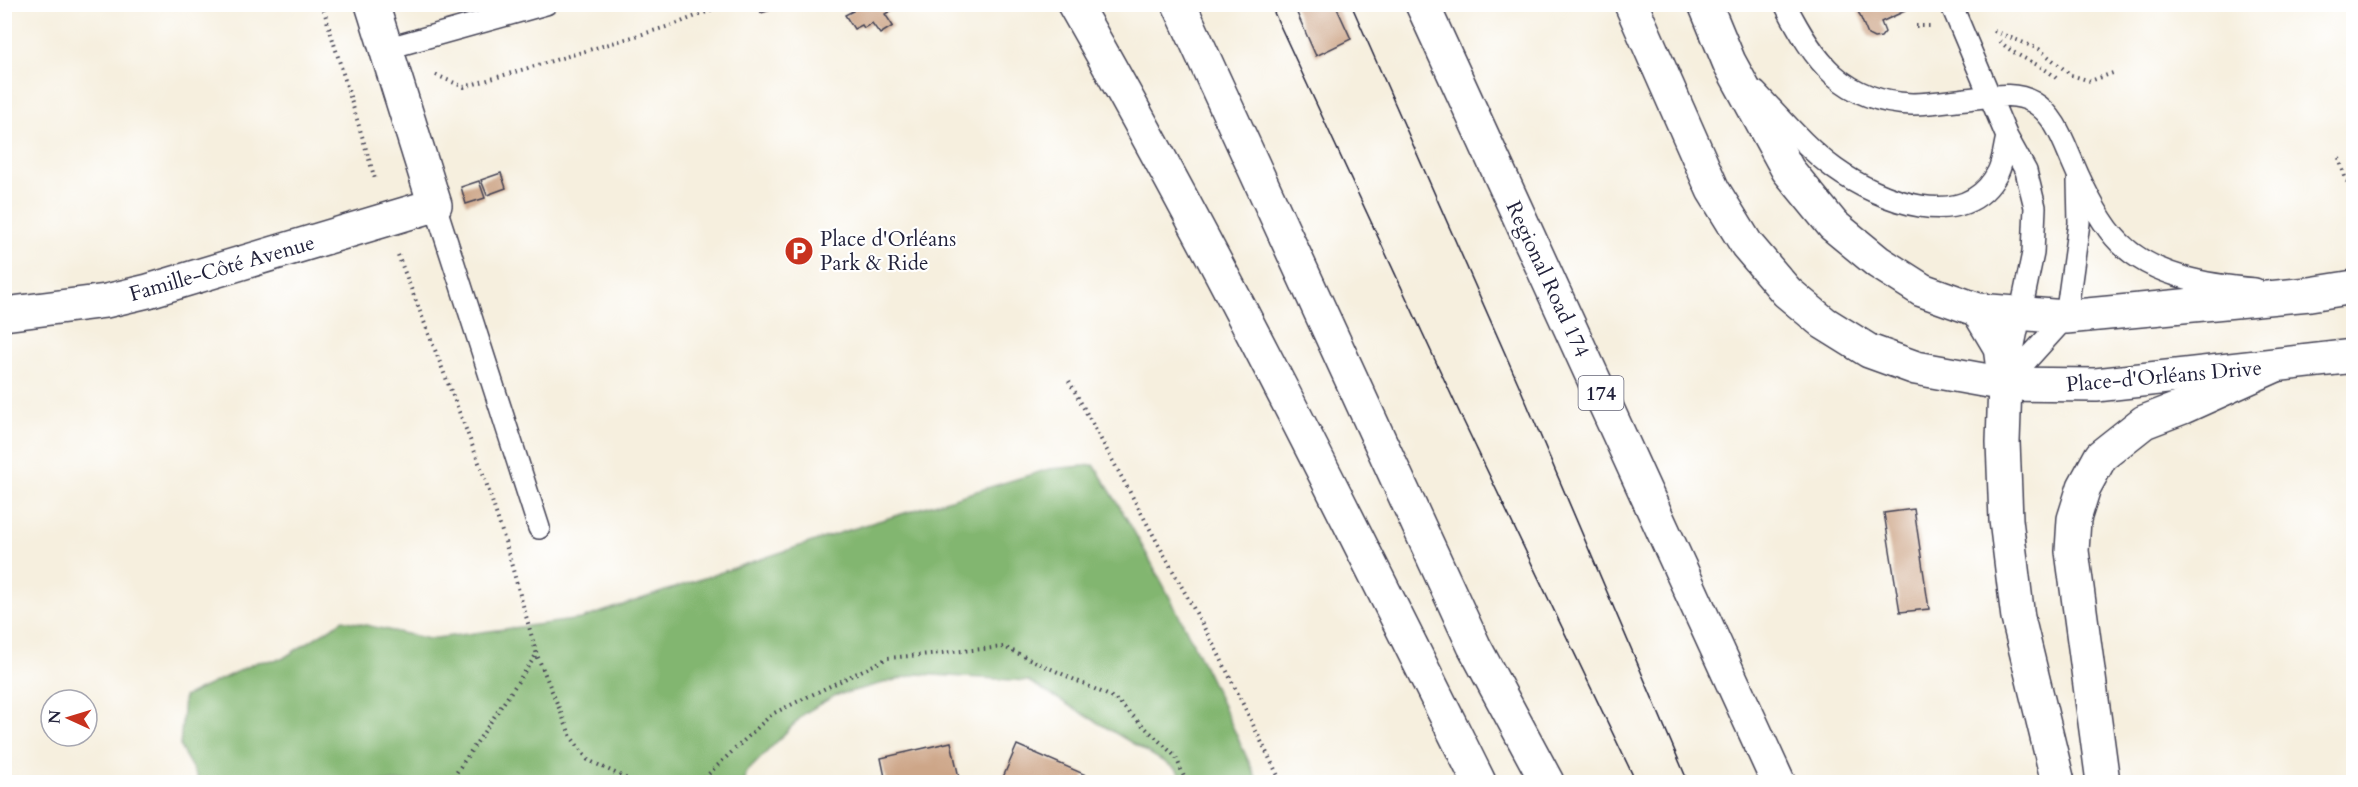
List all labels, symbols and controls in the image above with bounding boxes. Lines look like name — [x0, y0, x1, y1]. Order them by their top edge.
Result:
street label: Regional Road 174 — [1499, 196, 1597, 362]
place label: Place d'Orléans Park & Ride — [820, 225, 956, 278]
street label: Famille-Côté Avenue — [126, 228, 318, 309]
parking icon: Place d'Orléans Park & Ride — [783, 235, 815, 267]
street label: Place-d'Orléans Drive — [2065, 353, 2263, 400]
road number: 174 — [1578, 376, 1624, 410]
north arrow — [39, 688, 99, 748]
text: N — [44, 709, 66, 725]

